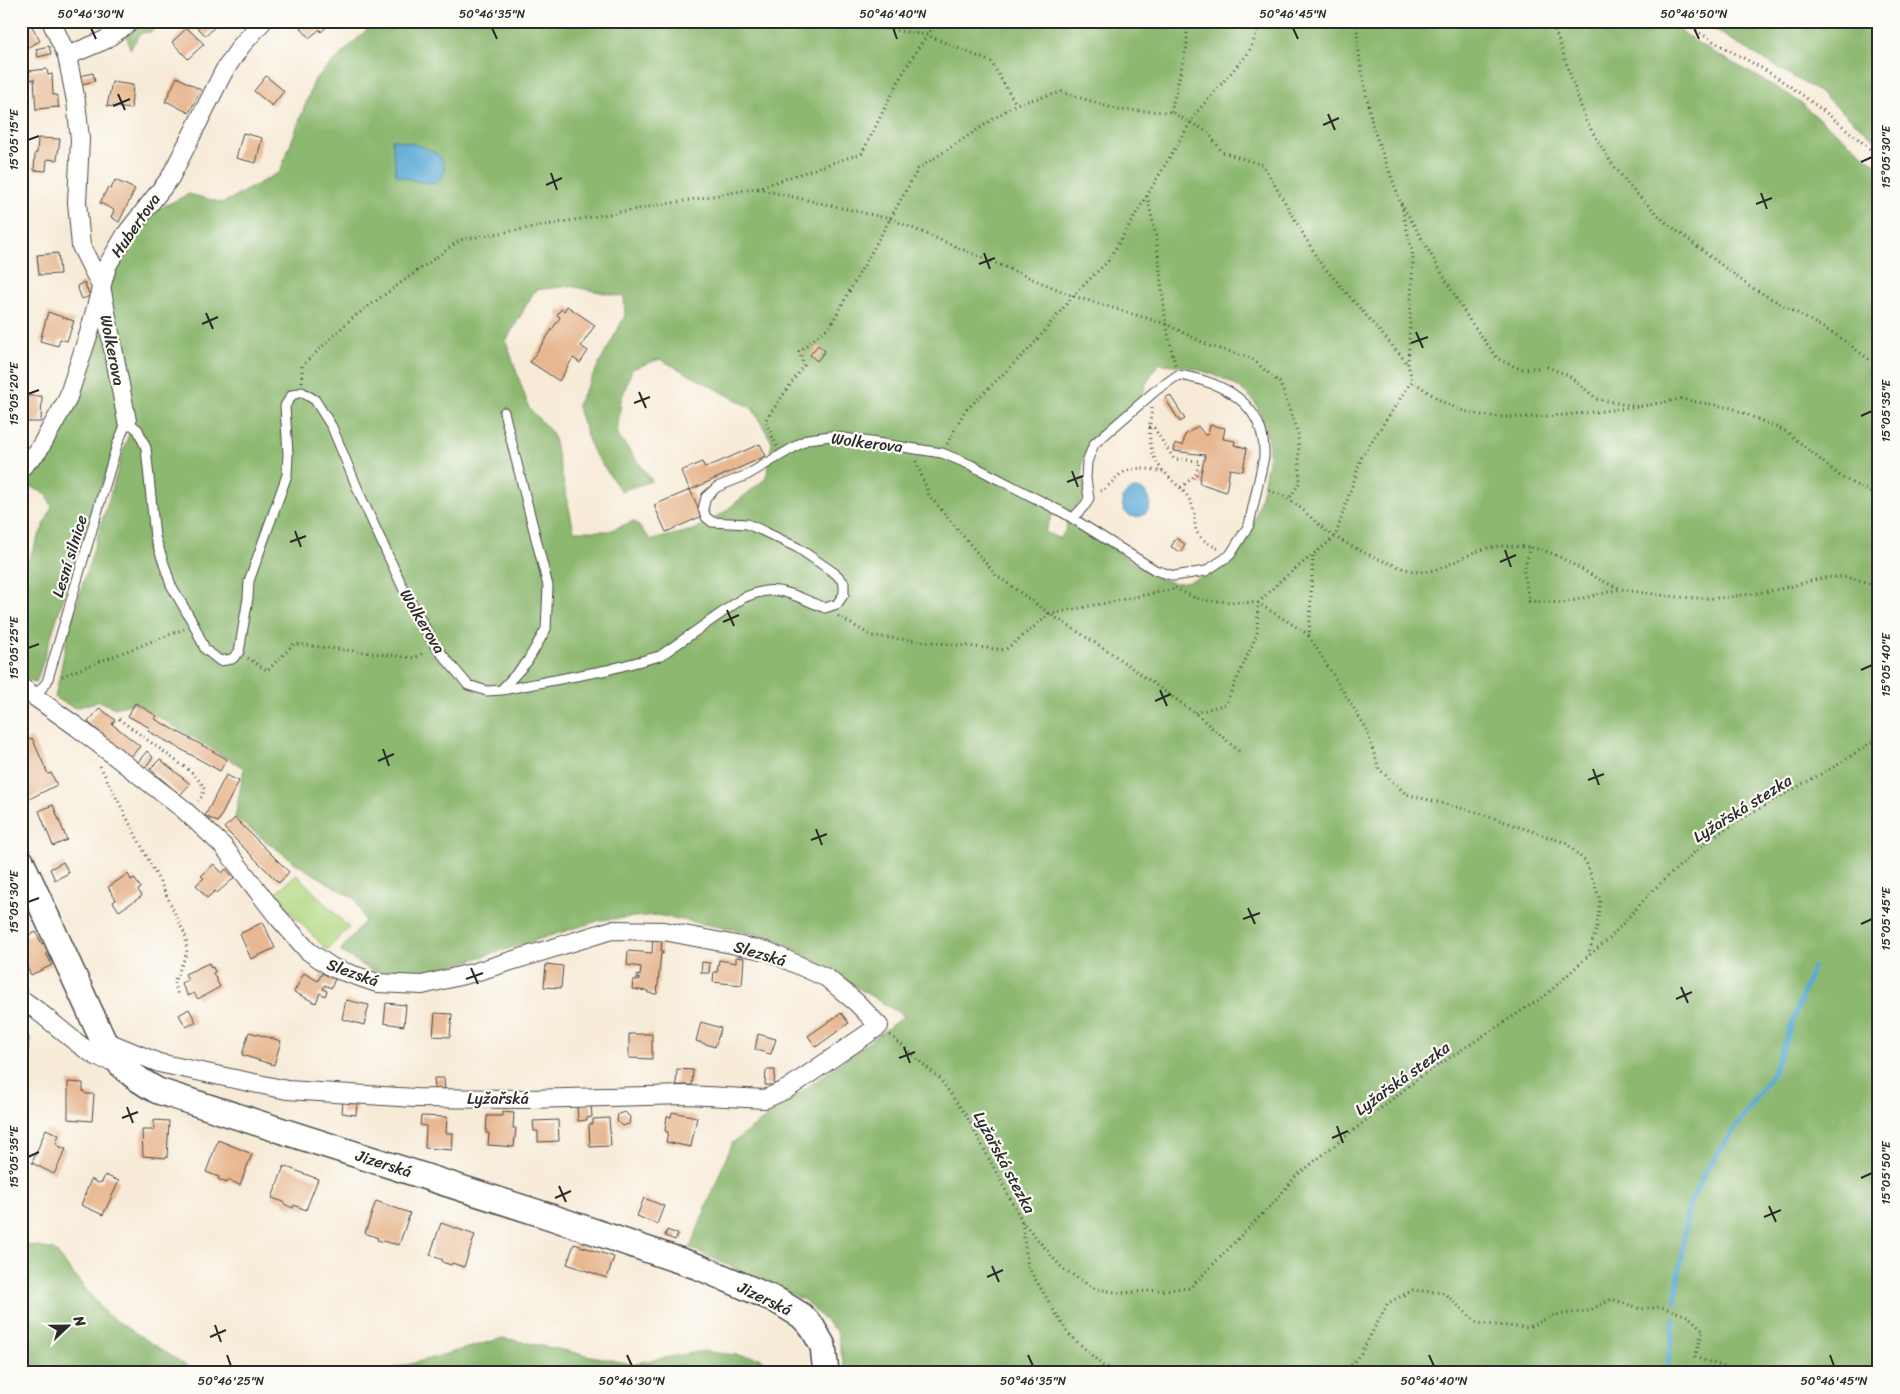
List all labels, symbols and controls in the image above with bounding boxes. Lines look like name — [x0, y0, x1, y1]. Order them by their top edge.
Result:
text: 50°46'30"N — [58, 3, 125, 25]
text: 50°46'35"N — [459, 3, 526, 25]
text: 50°46'40"N — [859, 3, 927, 25]
text: 50°46'45"N — [1260, 3, 1327, 25]
text: 50°46'50"N — [1660, 3, 1728, 25]
text: 15°05'15"E — [3, 108, 25, 171]
text: 15°05'30"E — [1875, 124, 1897, 188]
street label: Hubertova — [103, 187, 168, 264]
street label: Wolkerova — [91, 312, 134, 388]
text: 15°05'20"E — [3, 361, 25, 426]
text: 15°05'35"E — [1875, 378, 1897, 442]
street label: Wolkerova — [830, 424, 904, 461]
street label: Lesní silnice — [43, 511, 96, 601]
street label: Wolkerova — [392, 583, 453, 659]
text: 15°05'25"E — [3, 615, 25, 679]
text: 15°05'40"E — [1875, 632, 1897, 697]
street label: Lyžařská stezka — [1687, 766, 1799, 851]
text: 15°05'30"E — [3, 869, 25, 933]
text: 15°05'45"E — [1875, 886, 1897, 951]
street label: Slezská — [730, 932, 790, 975]
street label: Slezská — [323, 950, 383, 995]
street label: Lyžařská stezka — [1348, 1033, 1457, 1123]
street label: Lyžařská — [467, 1084, 529, 1113]
street label: Lyžařská stezka — [965, 1106, 1044, 1220]
text: 15°05'35"E — [3, 1124, 25, 1188]
text: 15°05'50"E — [1875, 1140, 1897, 1205]
street label: Jizerská — [351, 1141, 416, 1186]
street label: Jizerská — [732, 1272, 797, 1324]
north arrow — [42, 1302, 92, 1352]
text: N — [66, 1311, 93, 1331]
text: 50°46'25"N — [198, 1370, 265, 1392]
text: 50°46'30"N — [599, 1370, 666, 1392]
text: 50°46'35"N — [1000, 1370, 1067, 1392]
text: 50°46'40"N — [1400, 1370, 1468, 1392]
text: 50°46'45"N — [1801, 1370, 1868, 1392]

